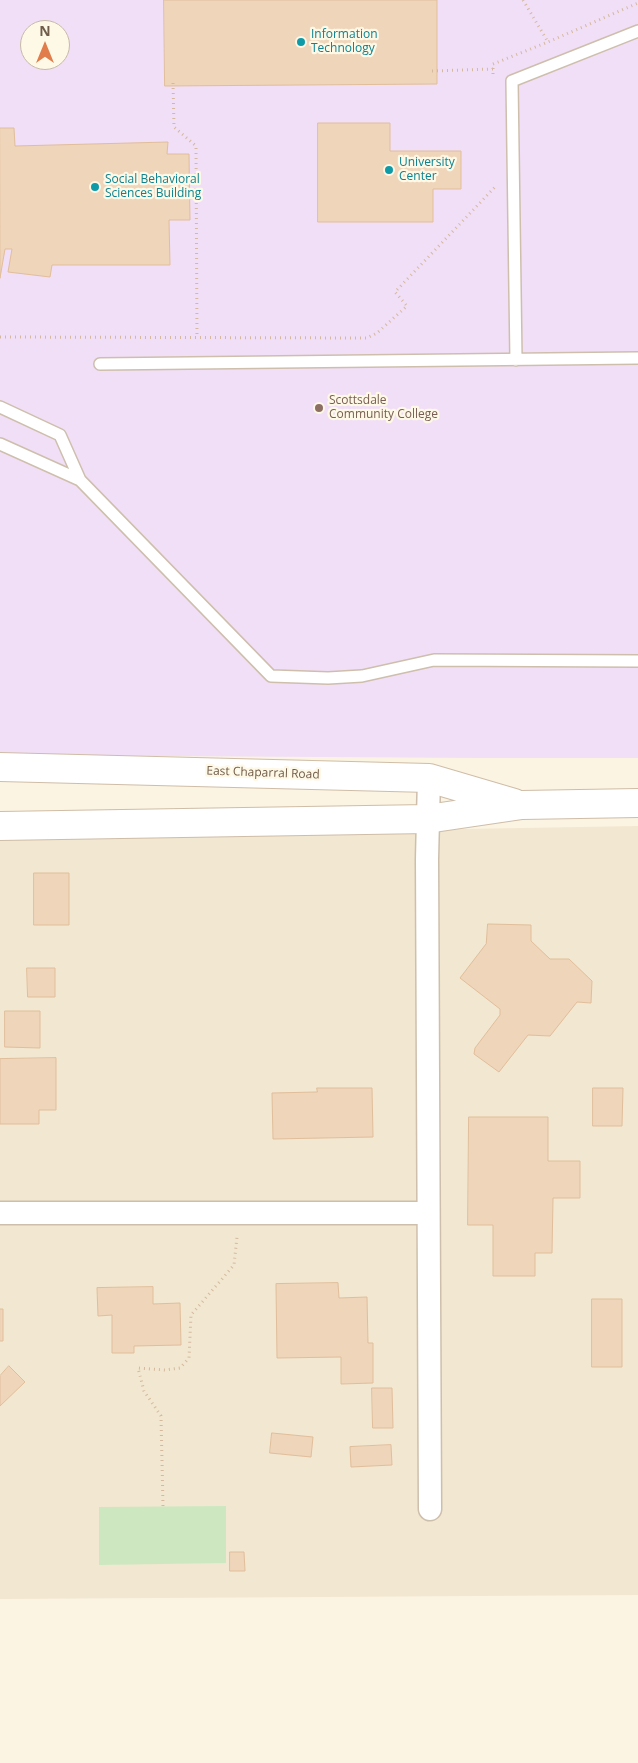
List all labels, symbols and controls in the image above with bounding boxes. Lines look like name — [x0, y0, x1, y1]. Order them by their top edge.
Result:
north arrow — [20, 20, 70, 70]
text: N — [39, 21, 51, 40]
place label: Information Technology — [311, 28, 378, 56]
marker: Information Technology — [295, 36, 307, 48]
place label: University Center — [399, 156, 455, 184]
marker: University Center — [383, 164, 395, 176]
place label: Social Behavioral Sciences Building — [105, 173, 201, 201]
marker: Social Behavioral Sciences Building — [89, 181, 101, 193]
place label: Scottsdale Community College — [329, 394, 438, 422]
marker: Scottsdale Community College — [313, 402, 325, 414]
street label: East Chaparral Road — [206, 764, 320, 782]

